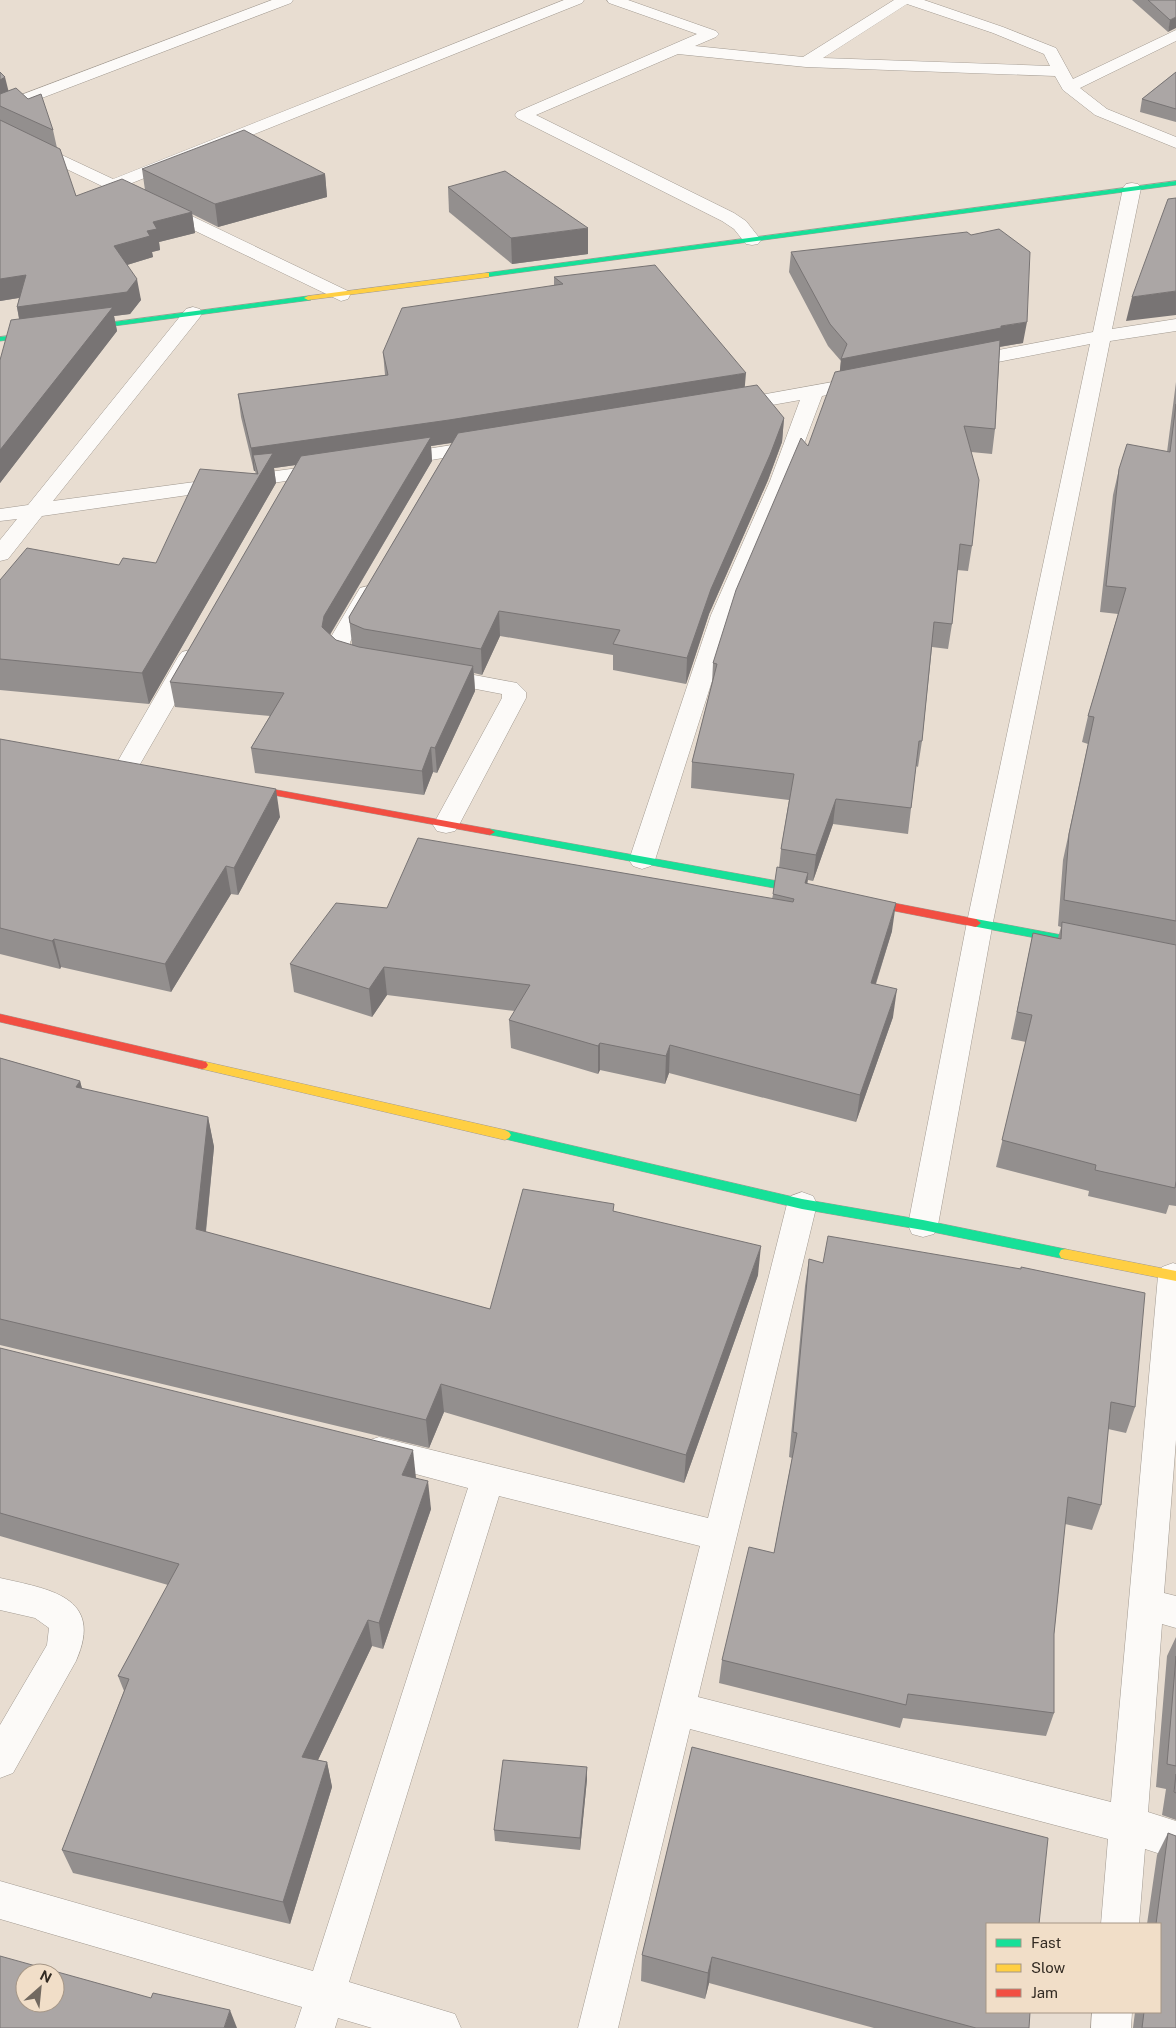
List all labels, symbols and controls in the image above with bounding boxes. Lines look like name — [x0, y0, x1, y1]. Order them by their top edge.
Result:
legend — [986, 1923, 1161, 2013]
text: Fast — [1031, 1934, 1061, 1951]
text: Slow — [1031, 1959, 1066, 1976]
north arrow — [15, 1963, 65, 2013]
text: N — [37, 1967, 54, 1986]
text: Jam — [1031, 1984, 1058, 2001]

